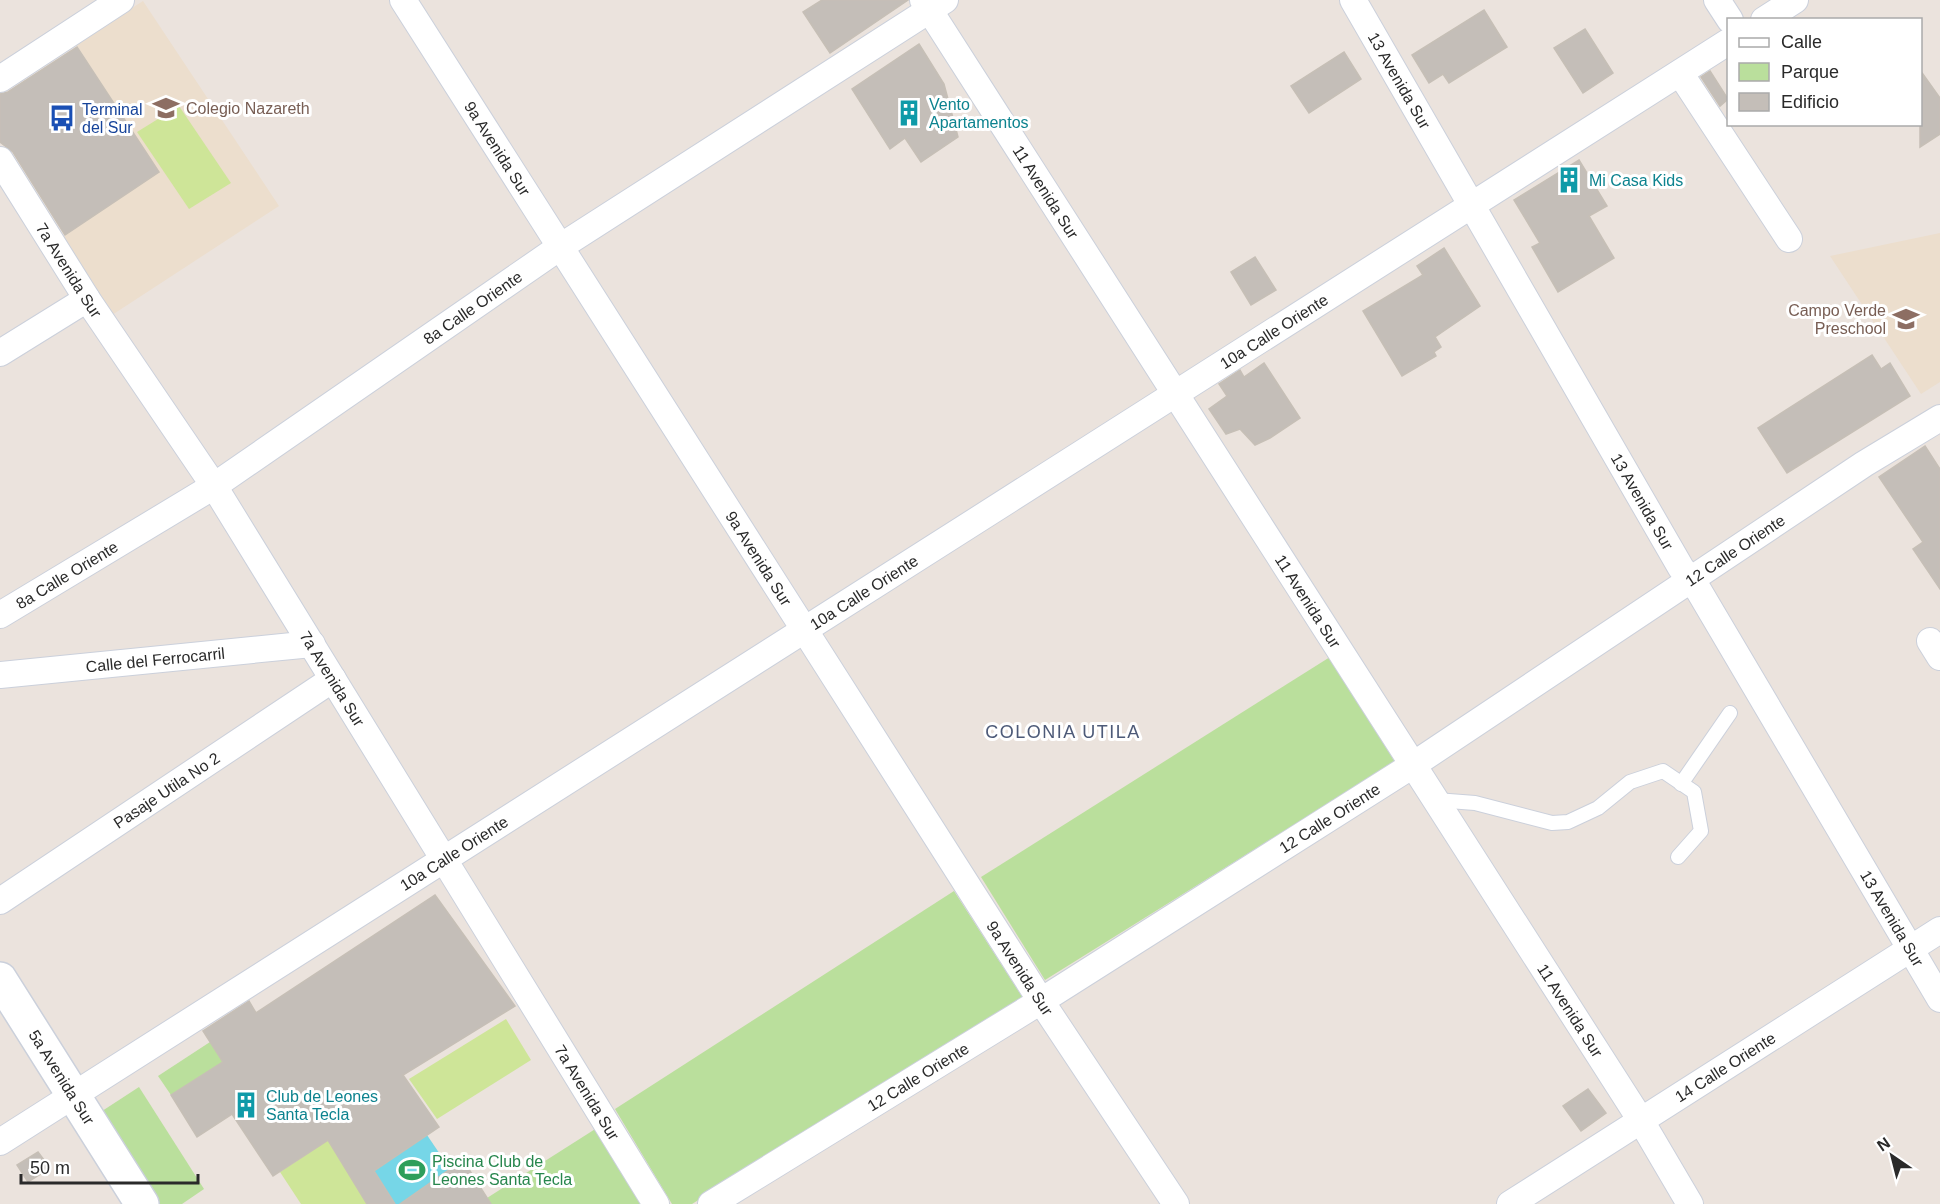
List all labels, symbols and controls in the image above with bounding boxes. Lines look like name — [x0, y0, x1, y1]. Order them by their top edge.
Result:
legend — [1727, 18, 1922, 126]
street label: 13 Avenida Sur — [1365, 29, 1434, 132]
text: Calle — [1781, 32, 1822, 52]
text: Parque — [1781, 62, 1839, 82]
text: Edificio — [1781, 92, 1839, 112]
school or university icon: Colegio Nazareth — [151, 93, 181, 123]
place label: Vento Apartamentos — [929, 96, 1029, 131]
street label: 9a Avenida Sur — [461, 98, 534, 199]
building icon: Vento Apartamentos — [894, 98, 924, 128]
place label: Colegio Nazareth — [186, 100, 310, 117]
place label: Terminal del Sur — [82, 101, 142, 136]
bus stop icon: Terminal del Sur — [47, 103, 77, 133]
street label: 11 Avenida Sur — [1010, 142, 1082, 242]
building icon: Mi Casa Kids — [1554, 165, 1584, 195]
place label: Mi Casa Kids — [1589, 172, 1683, 189]
street label: 7a Avenida Sur — [33, 220, 106, 321]
street label: 8a Calle Oriente — [420, 268, 525, 347]
street label: 10a Calle Oriente — [1217, 290, 1331, 372]
place label: Campo Verde Preschool — [1788, 302, 1886, 337]
school or university icon: Campo Verde Preschool — [1891, 304, 1921, 334]
street label: 13 Avenida Sur — [1608, 450, 1677, 553]
street label: 9a Avenida Sur — [723, 508, 795, 609]
street label: 12 Calle Oriente — [1682, 511, 1788, 589]
street label: 8a Calle Oriente — [13, 538, 121, 612]
street label: 10a Calle Oriente — [807, 551, 921, 633]
street label: 11 Avenida Sur — [1272, 551, 1345, 651]
street label: 7a Avenida Sur — [297, 628, 368, 730]
street label: Calle del Ferrocarril — [85, 644, 226, 675]
district label: COLONIA UTILA — [985, 722, 1141, 742]
street label: Pasaje Utila No 2 — [110, 749, 223, 831]
street label: 12 Calle Oriente — [1276, 780, 1383, 856]
street label: 10a Calle Oriente — [397, 812, 511, 894]
street label: 13 Avenida Sur — [1857, 867, 1927, 970]
street label: 9a Avenida Sur — [984, 918, 1057, 1019]
street label: 11 Avenida Sur — [1534, 961, 1607, 1061]
street label: 5a Avenida Sur — [26, 1027, 98, 1128]
street label: 14 Calle Oriente — [1672, 1029, 1778, 1105]
street label: 12 Calle Oriente — [864, 1039, 972, 1114]
street label: 7a Avenida Sur — [552, 1042, 623, 1143]
place label: Club de Leones Santa Tecla — [266, 1088, 378, 1123]
building icon: Club de Leones Santa Tecla — [231, 1090, 261, 1120]
north arrow — [1862, 1126, 1922, 1186]
text: N — [1874, 1134, 1893, 1154]
scale bar — [21, 1147, 198, 1185]
place label: Piscina Club de Leones Santa Tecla — [432, 1153, 572, 1188]
sports icon: Piscina Club de Leones Santa Tecla — [397, 1155, 427, 1185]
text: 50 m — [30, 1158, 70, 1178]

